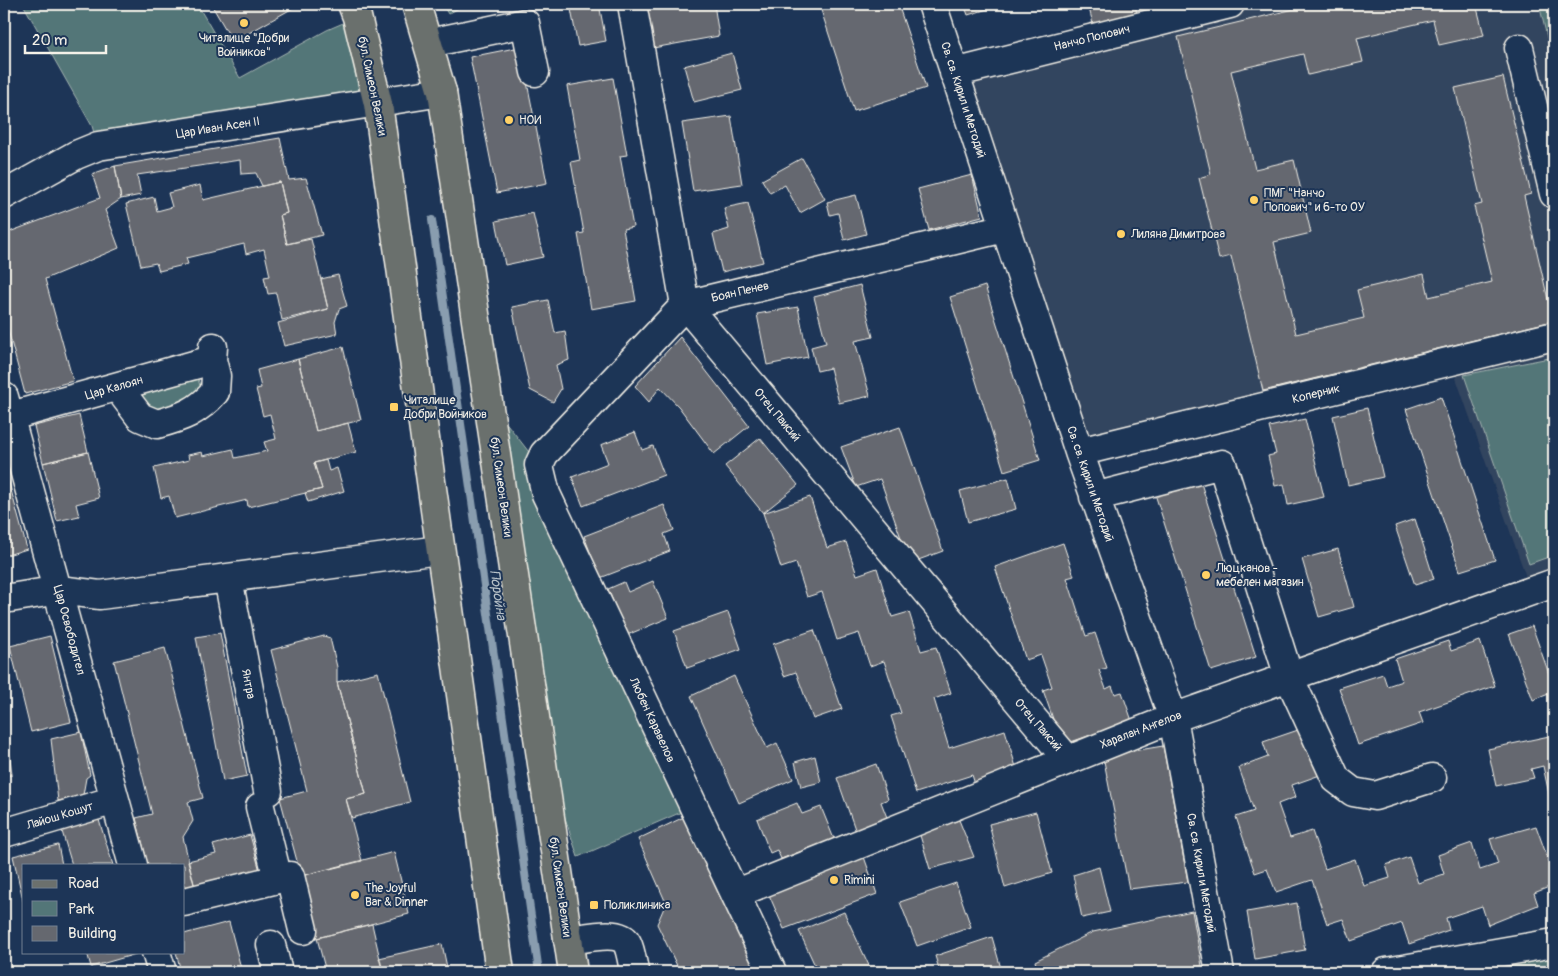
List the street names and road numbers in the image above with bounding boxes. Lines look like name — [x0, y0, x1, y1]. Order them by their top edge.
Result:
street label: Нанчо Попович — [1052, 21, 1132, 55]
street label: бул. Симеон Велики — [354, 35, 390, 138]
street label: Св. св. Кирил и Методий — [937, 40, 989, 160]
street label: Цар Иван Асен II — [175, 114, 261, 142]
street label: Боян Пенев — [710, 278, 770, 306]
street label: Цар Калоян — [83, 373, 145, 403]
street label: Коперник — [1291, 381, 1341, 407]
street label: Отец Паисий — [750, 385, 804, 445]
street label: Св. св. Кирил и Методий — [1063, 424, 1117, 544]
street label: бул. Симеон Велики — [487, 436, 516, 539]
street label: Цар Освободител — [50, 583, 88, 677]
street label: Янтра — [238, 668, 258, 701]
street label: Любен Каравелов — [625, 674, 678, 765]
street label: Отец Паисий — [1011, 696, 1065, 755]
street label: Харалан Ангелов — [1098, 708, 1184, 752]
street label: Лайош Кошут — [24, 799, 95, 834]
street label: Св. св. Кирил и Методий — [1183, 812, 1219, 934]
street label: бул. Симеон Велики — [546, 836, 575, 939]

